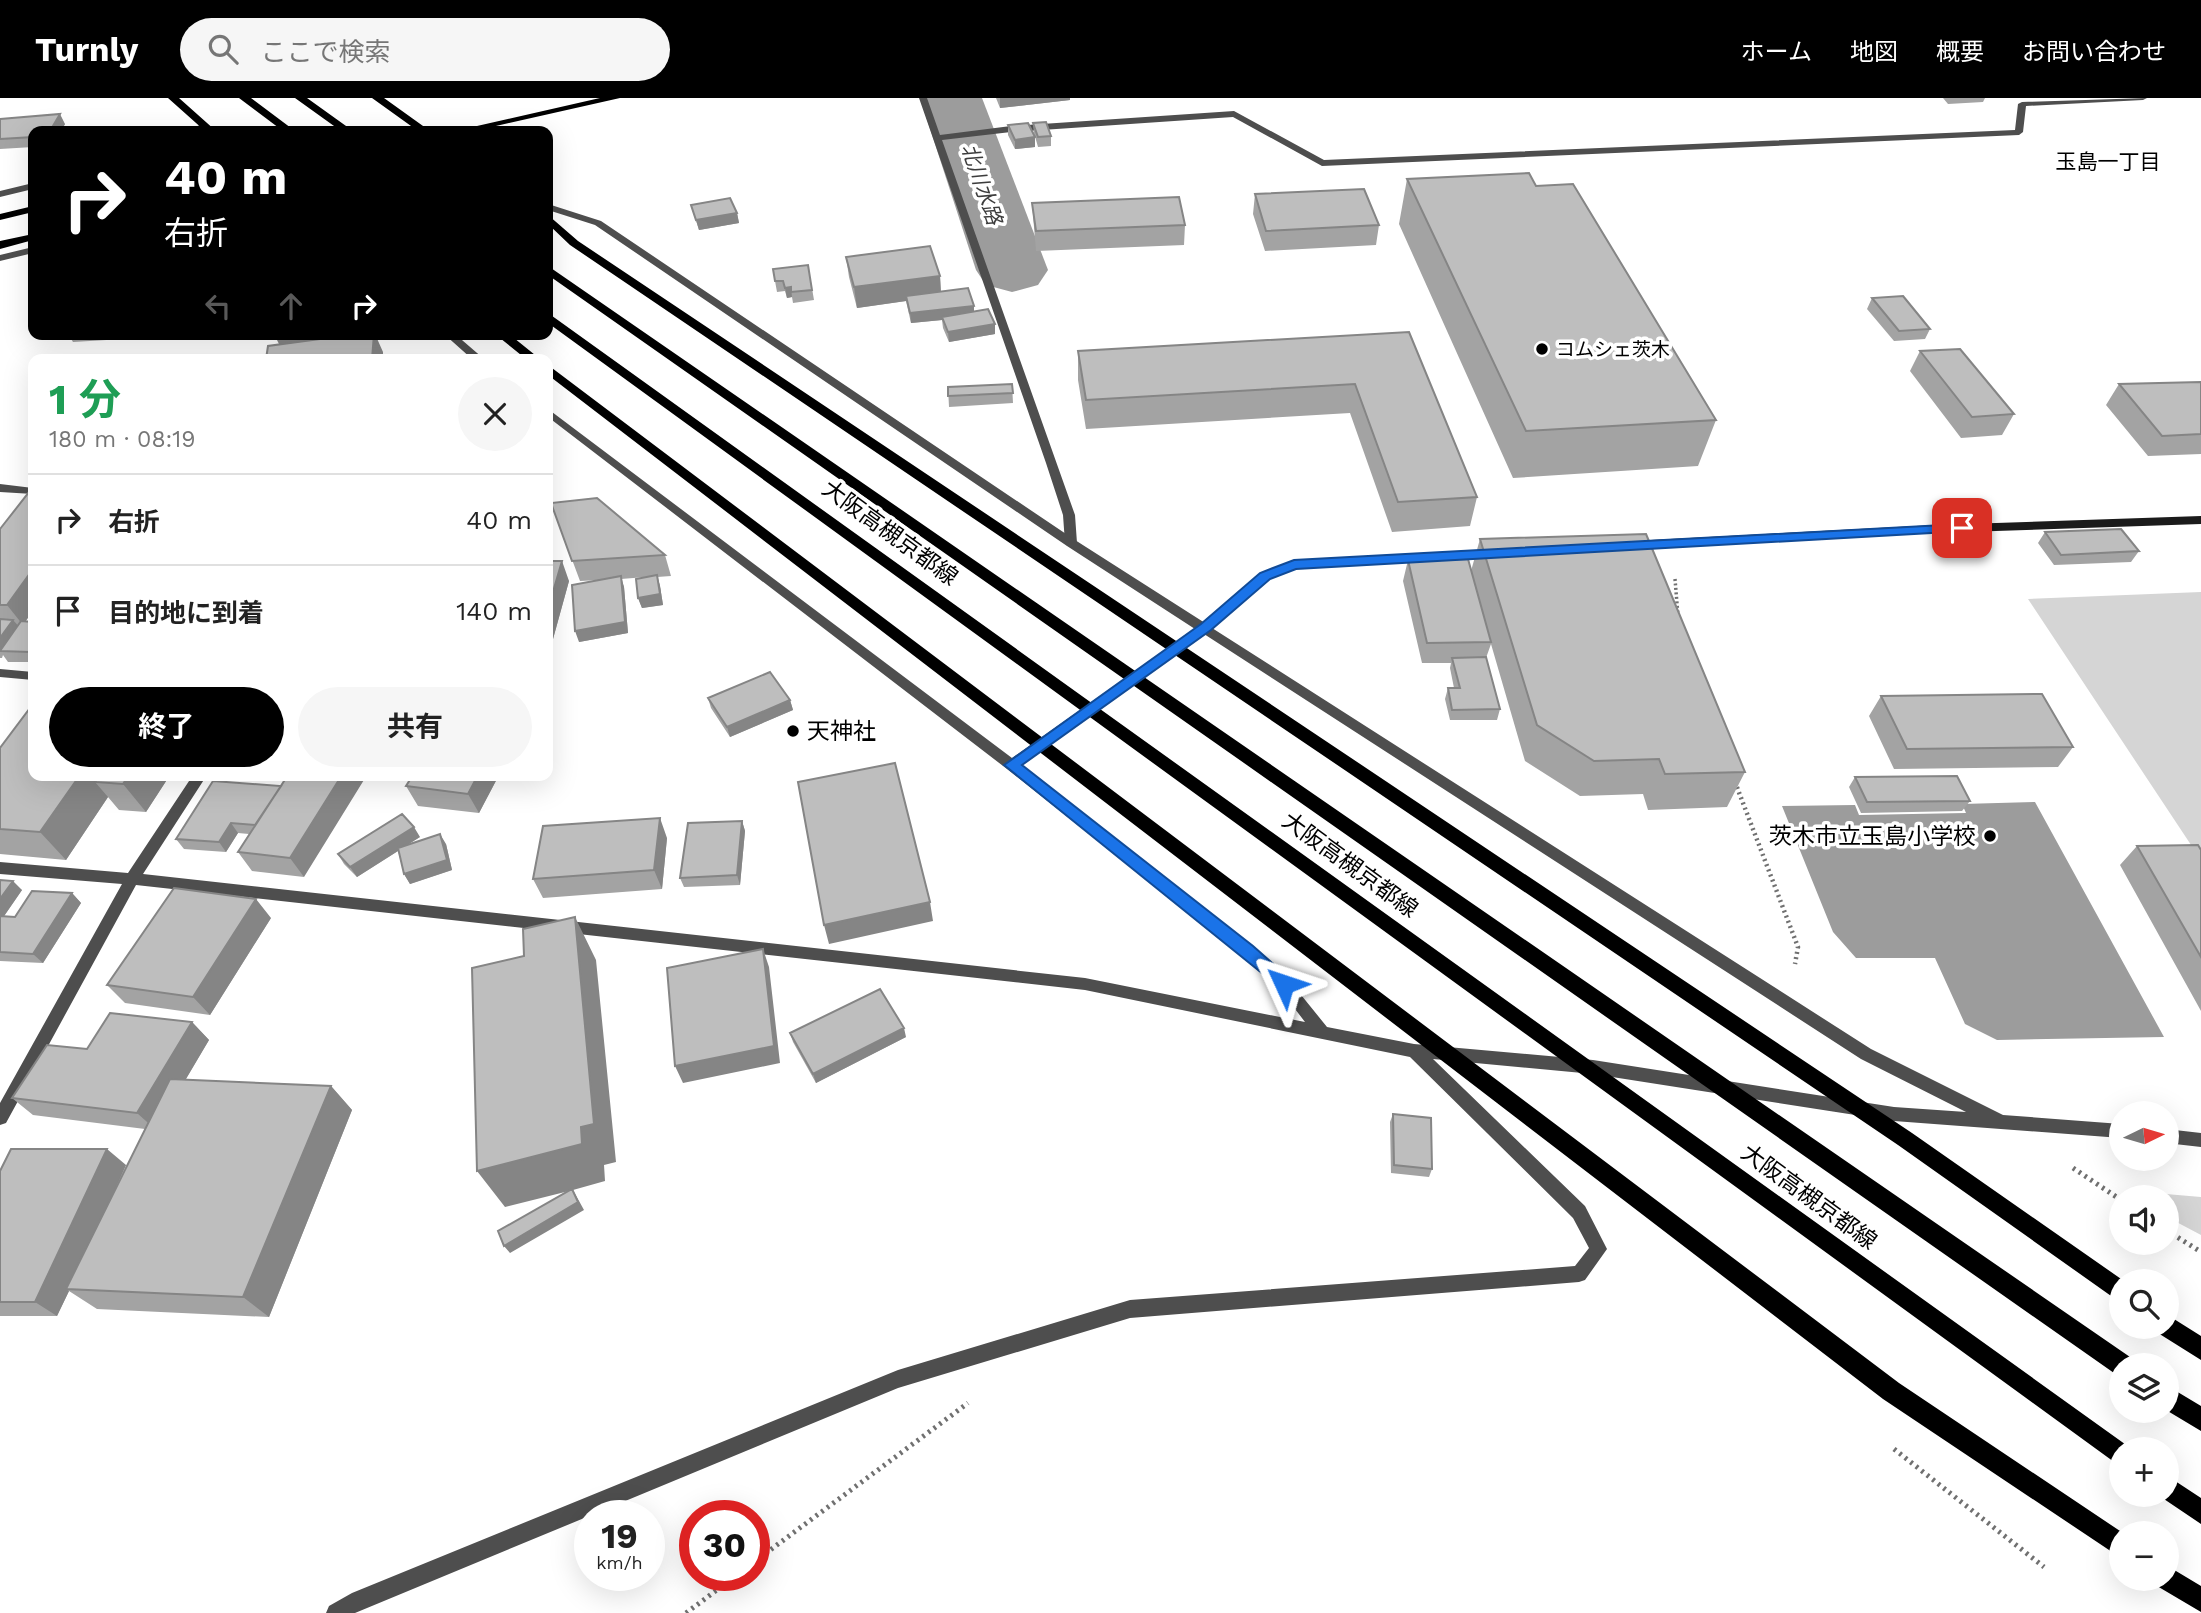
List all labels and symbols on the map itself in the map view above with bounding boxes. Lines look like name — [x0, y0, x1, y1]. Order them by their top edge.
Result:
water label: 北川水路 — [957, 140, 1008, 230]
district label: 玉島一丁目 — [2056, 149, 2161, 174]
place label: コムシェ茨木 — [1556, 338, 1670, 361]
marker: コムシェ茨木 — [1534, 341, 1550, 357]
street label: 大阪高槻京都線 — [817, 475, 963, 591]
pin — [1932, 498, 1992, 558]
place label: 天神社 — [807, 718, 876, 745]
marker: 天神社 — [785, 723, 801, 739]
street label: 大阪高槻京都線 — [1277, 807, 1423, 923]
place label: 茨木市立玉島小学校 — [1769, 823, 1976, 850]
marker: 茨木市立玉島小学校 — [1982, 828, 1998, 844]
position arrow — [1247, 947, 1321, 1021]
north arrow — [2109, 1101, 2179, 1171]
street label: 大阪高槻京都線 — [1736, 1139, 1882, 1255]
speed limit sign: 30 — [679, 1500, 770, 1591]

